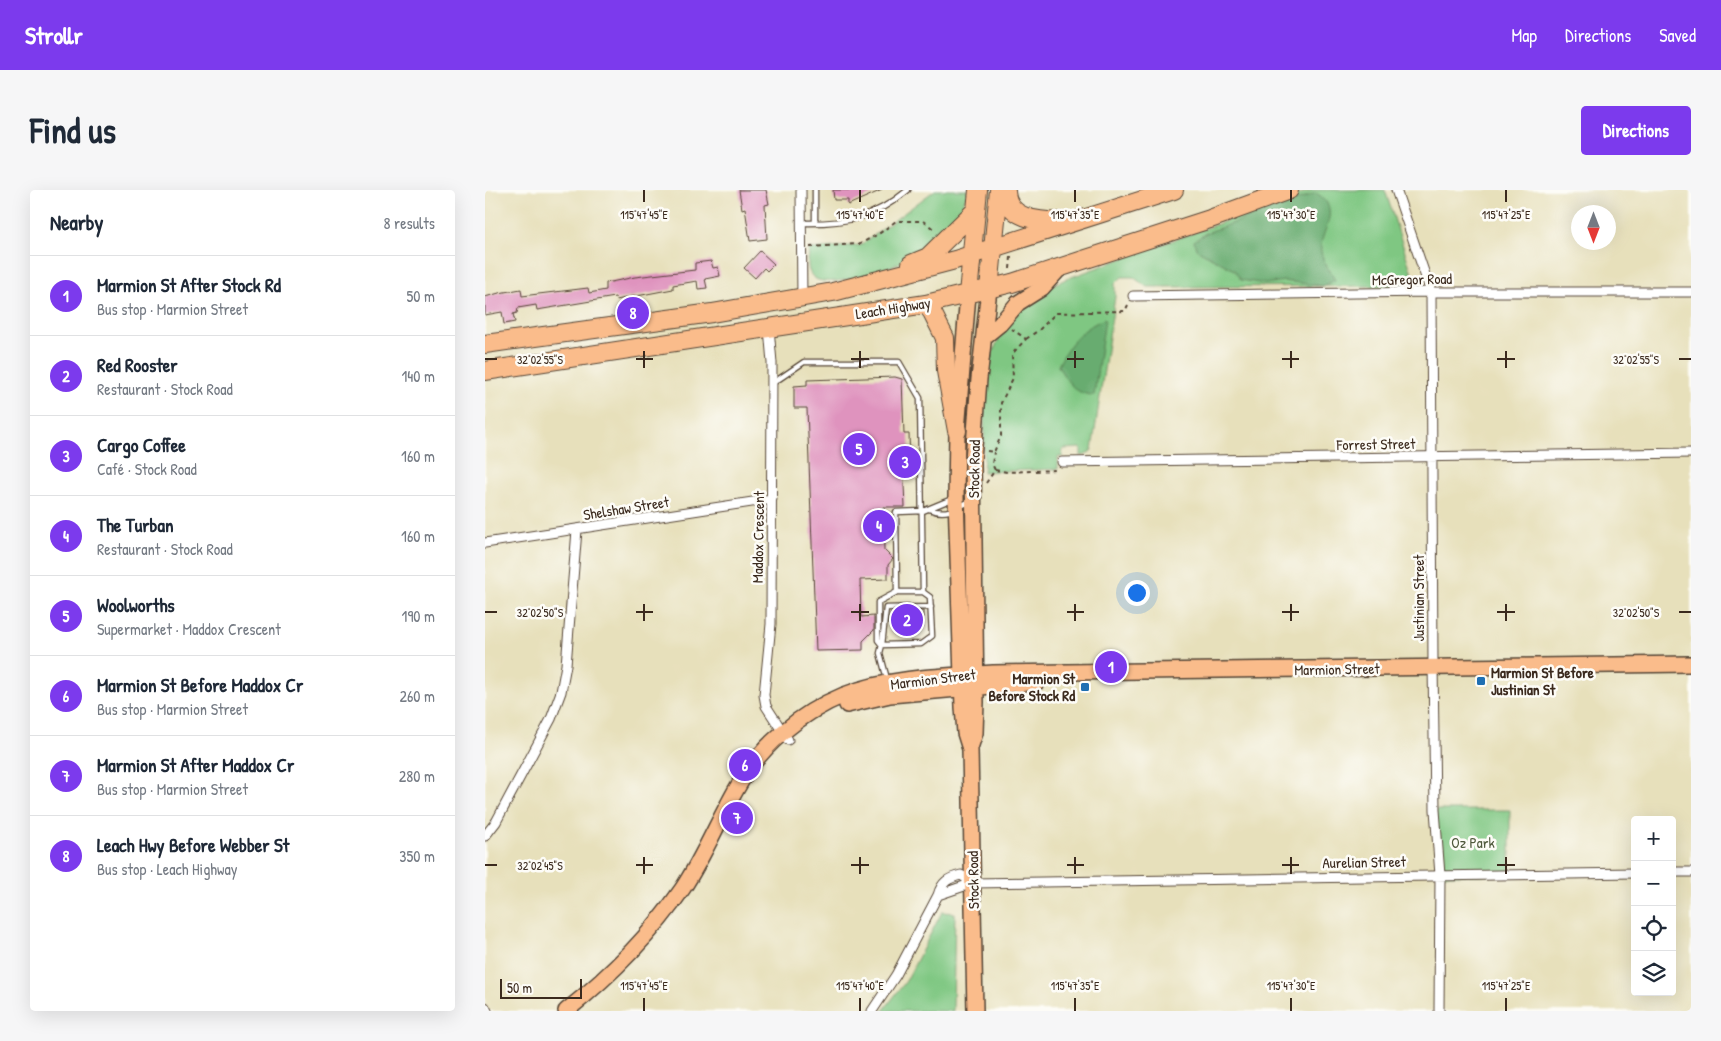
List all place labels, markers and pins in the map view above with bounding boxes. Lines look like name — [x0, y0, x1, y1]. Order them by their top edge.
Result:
pin: 8 — [617, 294, 649, 332]
pin: 5 — [843, 430, 875, 468]
pin: 3 — [889, 443, 921, 481]
pin: 4 — [863, 507, 895, 545]
pin: 2 — [891, 601, 923, 639]
pin: 1 — [1095, 648, 1127, 686]
place label: Marmion St Before Justinian St — [1491, 662, 1594, 700]
place label: Marmion St Before Stock Rd — [989, 668, 1076, 706]
marker: Marmion St Before Justinian St — [1475, 675, 1487, 687]
marker: Marmion St Before Stock Rd — [1079, 681, 1091, 693]
pin: 6 — [729, 746, 761, 784]
pin: 7 — [721, 799, 753, 837]

